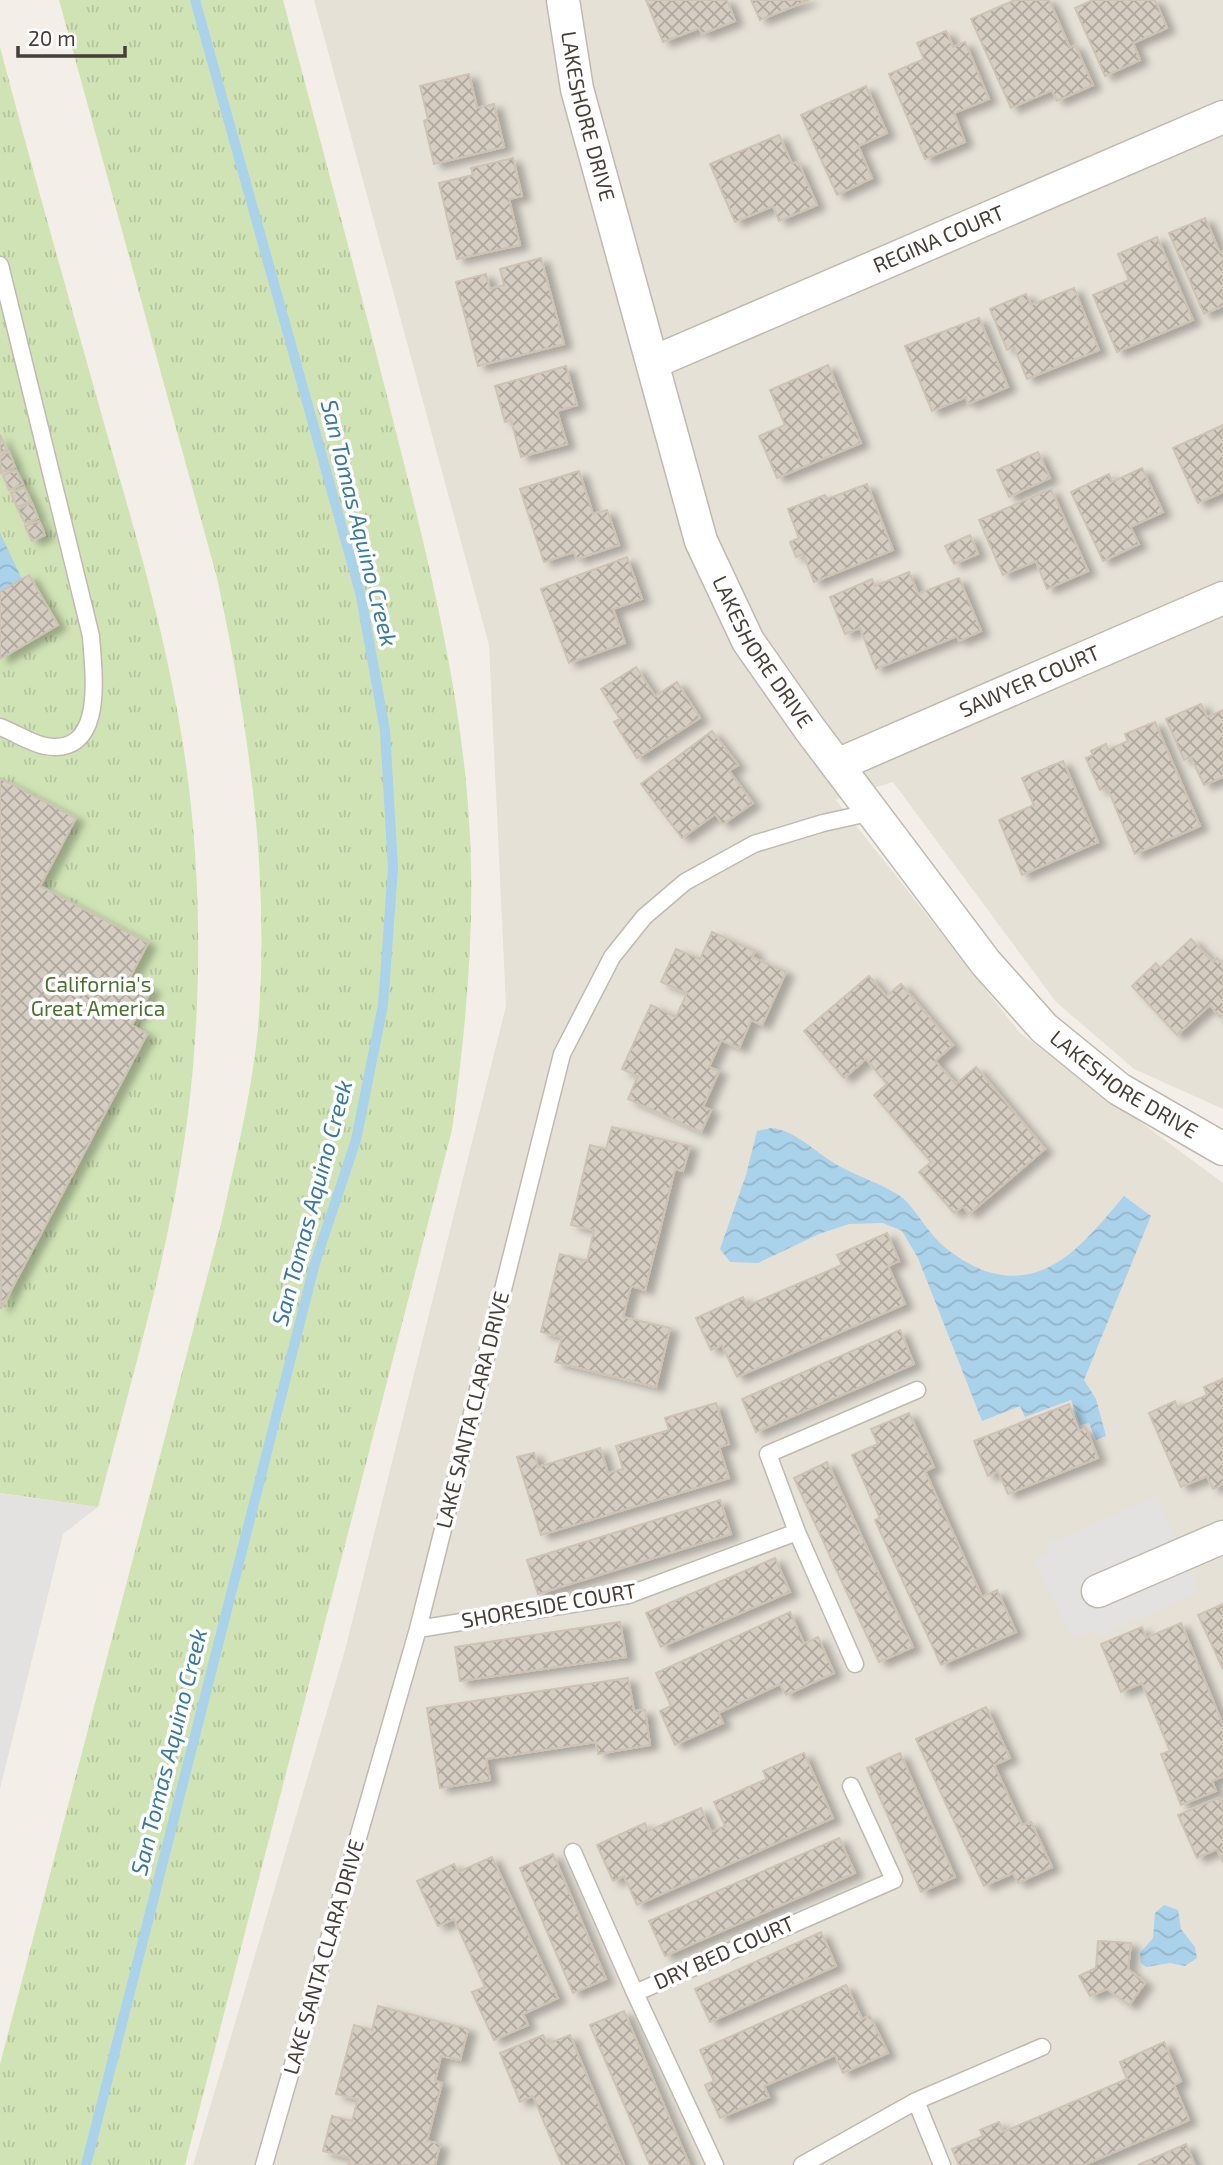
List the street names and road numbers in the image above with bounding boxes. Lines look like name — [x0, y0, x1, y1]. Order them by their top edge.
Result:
street label: LAKESHORE DRIVE — [557, 29, 621, 204]
street label: REGINA COURT — [869, 199, 1007, 277]
street label: LAKESHORE DRIVE — [708, 571, 819, 732]
street label: SAWYER COURT — [955, 639, 1103, 722]
street label: LAKESHORE DRIVE — [1046, 1024, 1203, 1143]
street label: LAKE SANTA CLARA DRIVE — [430, 1289, 513, 1531]
street label: SHORESIDE COURT — [459, 1577, 638, 1632]
street label: LAKE SANTA CLARA DRIVE — [277, 1836, 368, 2077]
street label: DRY BED COURT — [649, 1910, 797, 1994]

